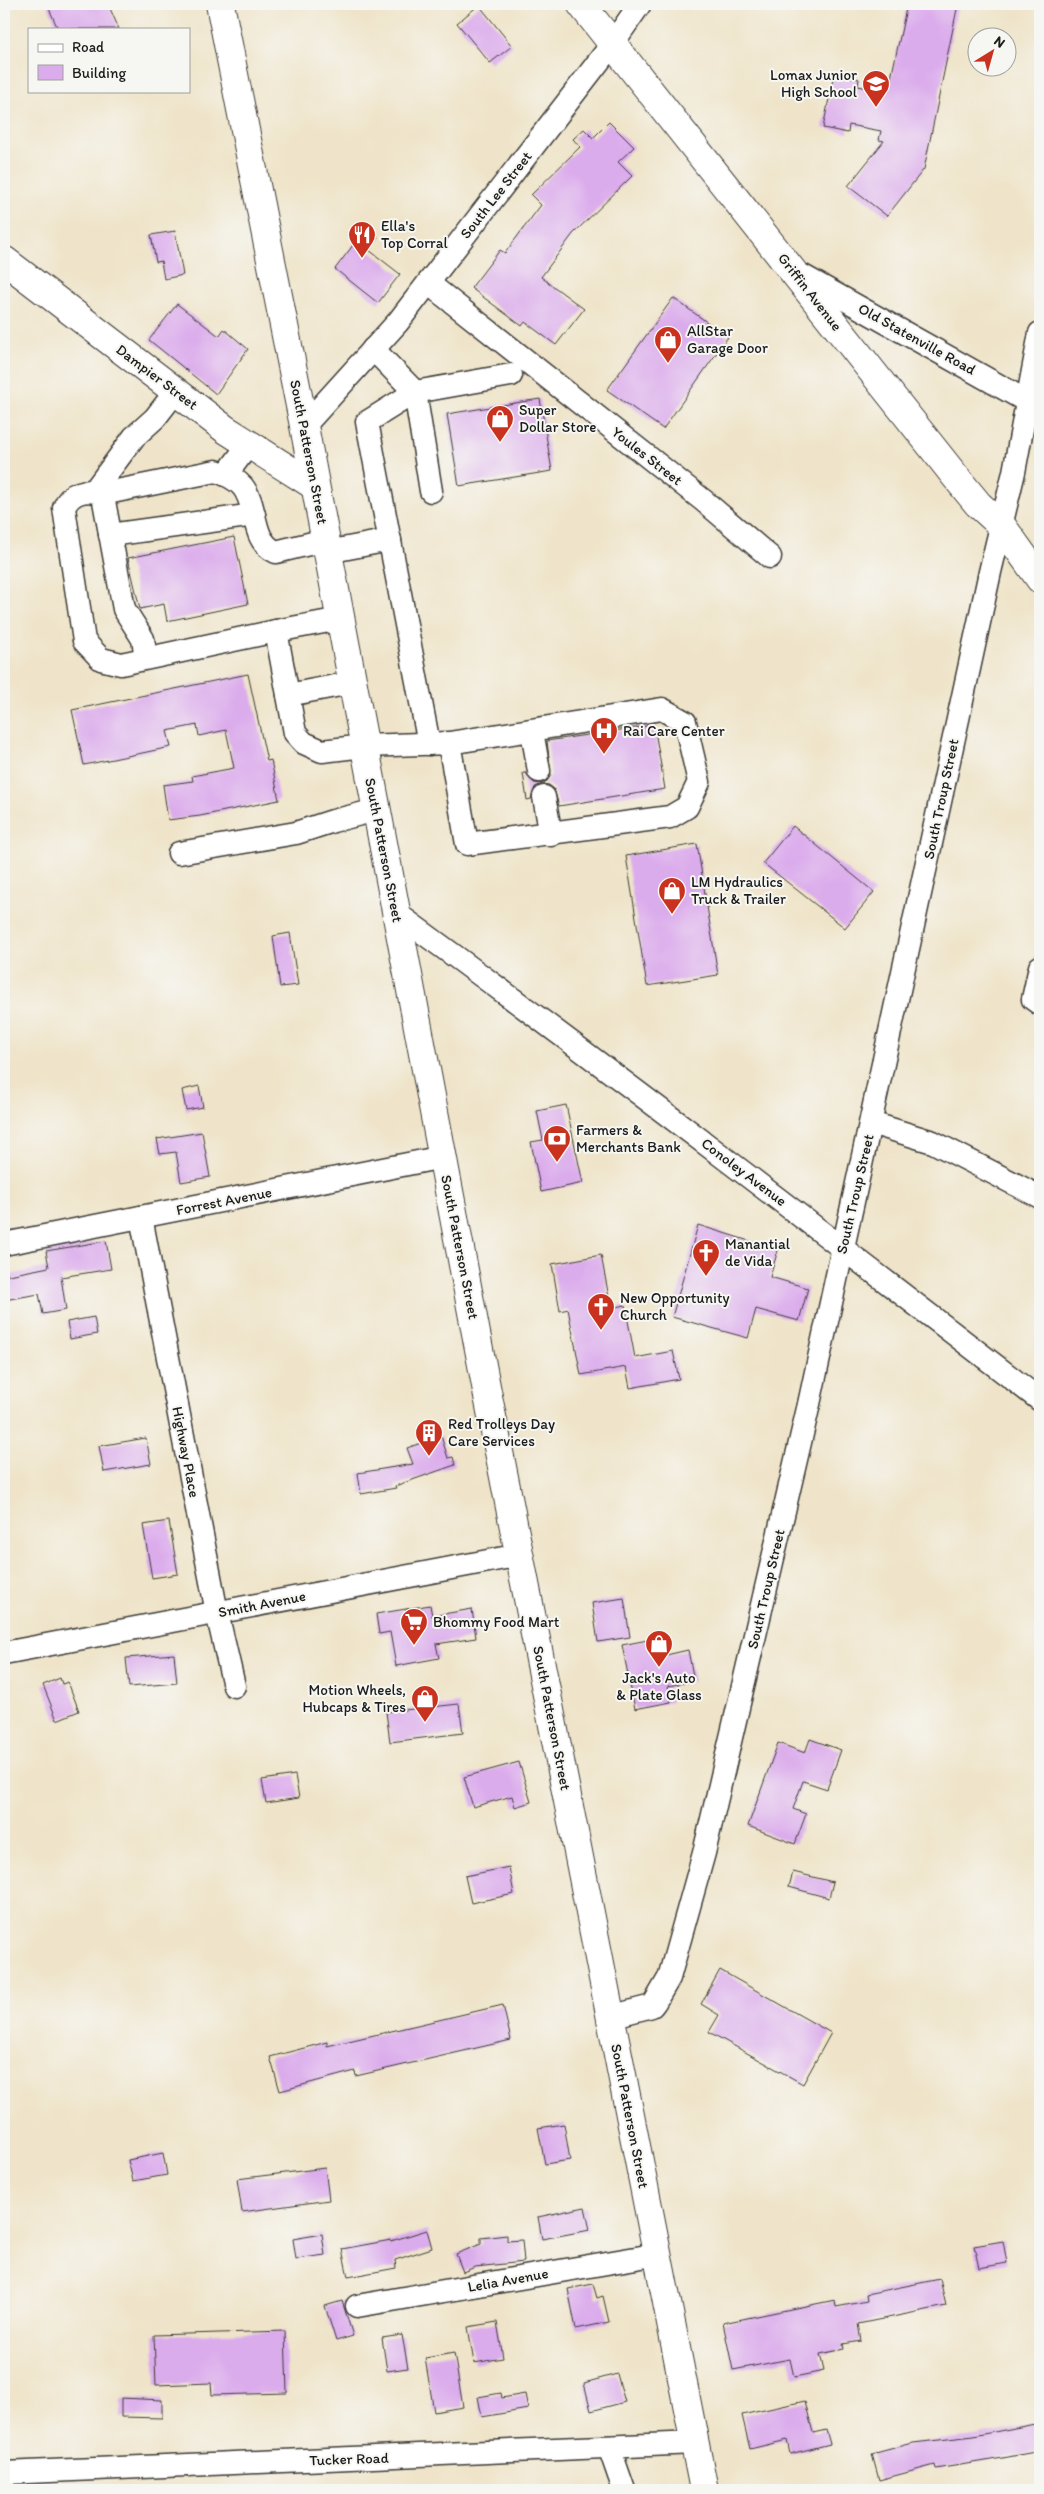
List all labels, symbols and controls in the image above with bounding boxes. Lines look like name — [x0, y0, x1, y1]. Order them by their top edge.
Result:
legend — [28, 28, 190, 92]
north arrow — [966, 28, 1016, 78]
text: N — [991, 32, 1008, 52]
text: Road — [72, 38, 105, 56]
text: Building — [72, 64, 126, 82]
place label: Lomax Junior High School — [770, 66, 858, 101]
school or university icon: Lomax Junior High School — [861, 69, 891, 108]
street label: South Lee Street — [456, 147, 536, 242]
place label: Ella's Top Corral — [381, 217, 449, 252]
restaurant icon: Ella's Top Corral — [347, 220, 377, 259]
street label: Griffin Avenue — [774, 249, 846, 335]
street label: Old Statenville Road — [855, 299, 979, 379]
place label: AllStar Garage Door — [687, 322, 768, 357]
shop icon: AllStar Garage Door — [653, 325, 683, 364]
street label: Dampier Street — [113, 340, 202, 414]
street label: South Patterson Street — [286, 378, 332, 526]
place label: Super Dollar Store — [519, 401, 596, 436]
shop icon: Super Dollar Store — [485, 404, 515, 443]
street label: Youles Street — [608, 423, 686, 489]
hospital icon: Rai Care Center — [589, 716, 619, 755]
place label: Rai Care Center — [623, 722, 725, 740]
street label: South Troup Street — [919, 737, 963, 861]
street label: South Patterson Street — [361, 776, 407, 924]
place label: LM Hydraulics Truck & Trailer — [691, 873, 786, 908]
shop icon: LM Hydraulics Truck & Trailer — [657, 876, 687, 915]
place label: Farmers & Merchants Bank — [576, 1121, 681, 1156]
bank icon: Farmers & Merchants Bank — [542, 1124, 572, 1163]
street label: South Troup Street — [832, 1132, 878, 1256]
street label: Conoley Avenue — [698, 1134, 790, 1210]
street label: South Patterson Street — [437, 1173, 483, 1321]
street label: Forrest Avenue — [175, 1183, 273, 1219]
place label: Manantial de Vida — [725, 1235, 791, 1270]
church icon: Manantial de Vida — [691, 1238, 721, 1277]
place label: New Opportunity Church — [620, 1289, 730, 1324]
church icon: New Opportunity Church — [586, 1292, 616, 1331]
street label: Highway Place — [168, 1405, 204, 1499]
place label: Red Trolleys Day Care Services — [448, 1415, 555, 1450]
building icon: Red Trolleys Day Care Services — [414, 1418, 444, 1457]
street label: South Troup Street — [743, 1527, 789, 1651]
street label: Smith Avenue — [217, 1587, 307, 1621]
supermarket icon: Bhommy Food Mart — [399, 1607, 429, 1646]
place label: Bhommy Food Mart — [433, 1613, 560, 1631]
shop icon: Jack's Auto & Plate Glass — [644, 1629, 674, 1668]
street label: South Patterson Street — [529, 1644, 575, 1792]
place label: Jack's Auto & Plate Glass — [616, 1669, 702, 1704]
place label: Motion Wheels, Hubcaps & Tires — [302, 1681, 406, 1716]
shop icon: Motion Wheels, Hubcaps & Tires — [410, 1684, 440, 1723]
street label: South Patterson Street — [607, 2042, 653, 2190]
street label: Lelia Avenue — [466, 2264, 550, 2296]
street label: Tucker Road — [309, 2449, 390, 2469]

